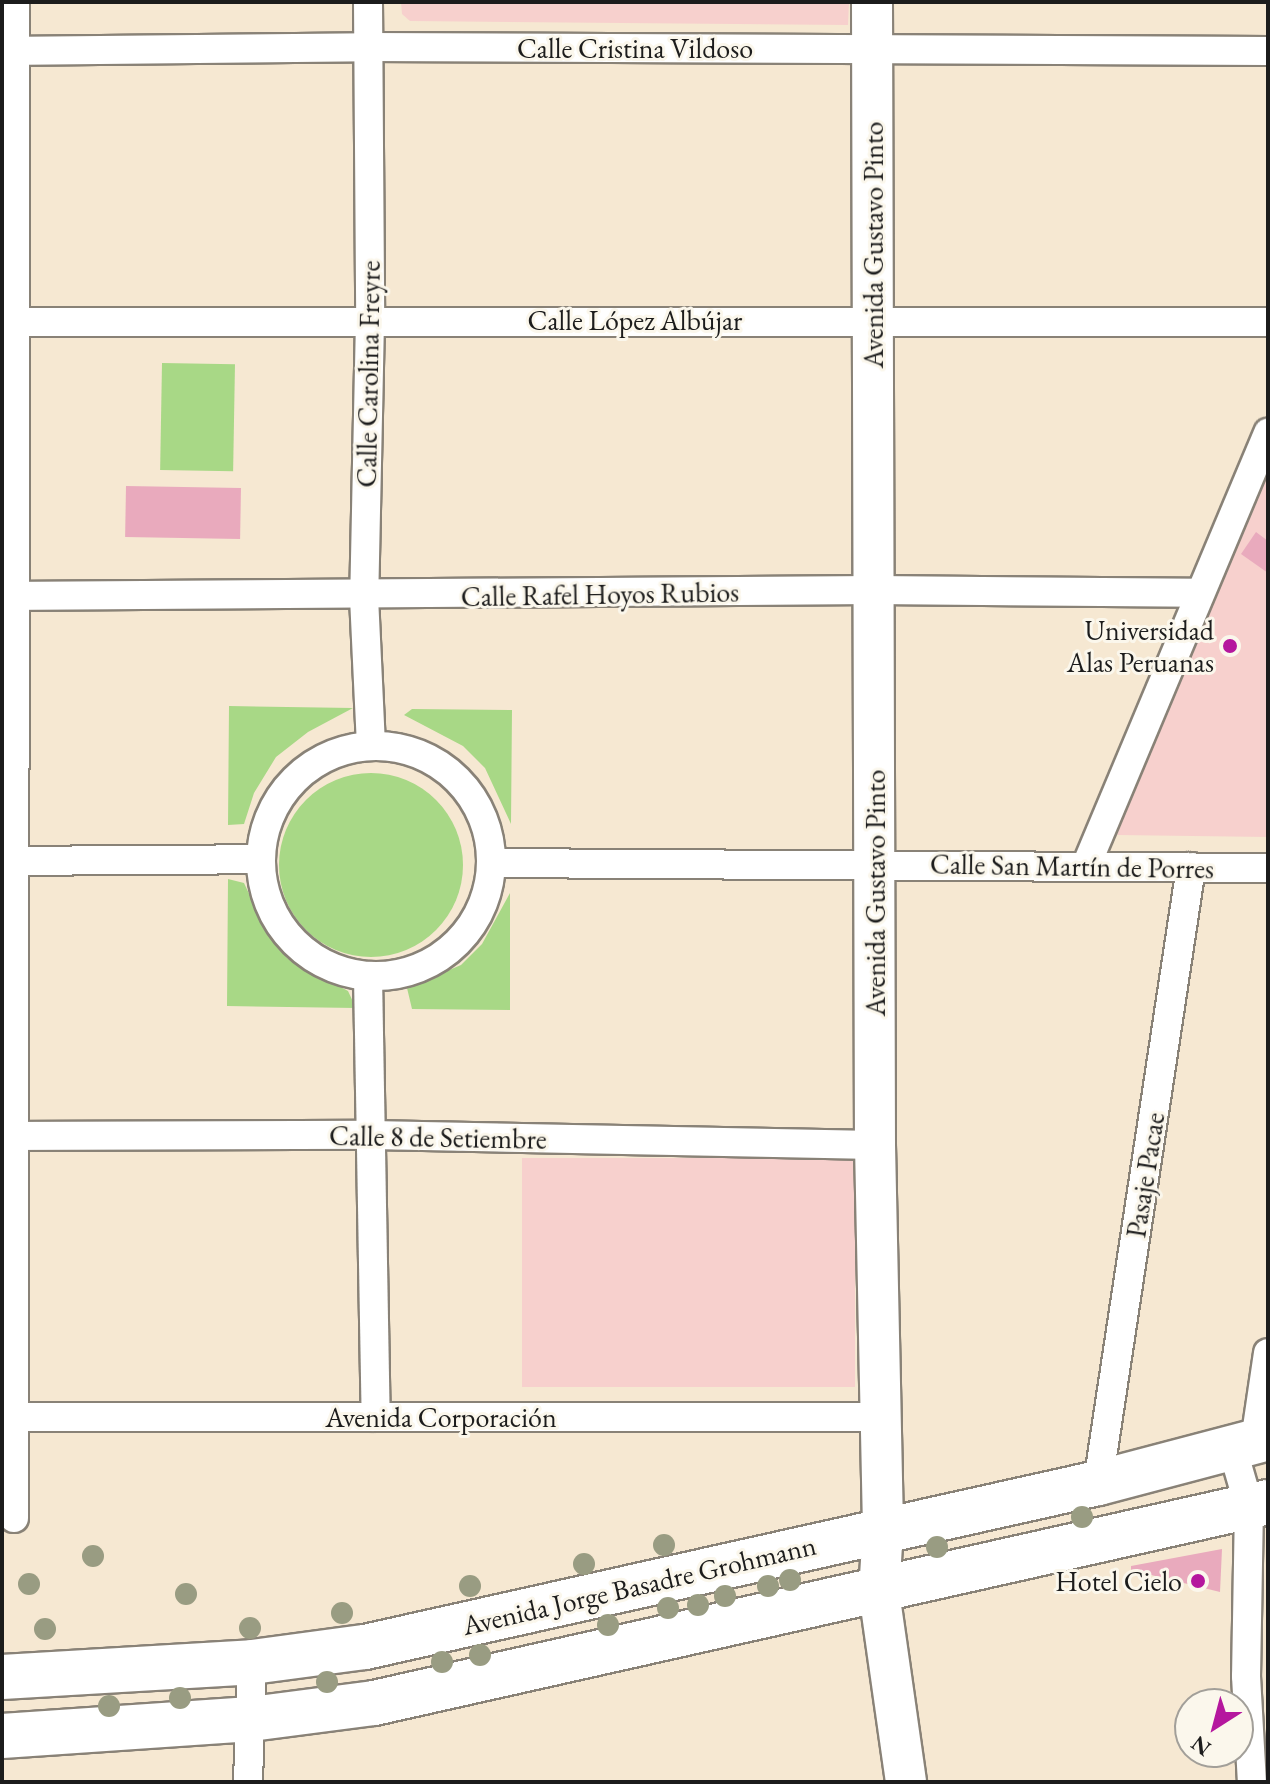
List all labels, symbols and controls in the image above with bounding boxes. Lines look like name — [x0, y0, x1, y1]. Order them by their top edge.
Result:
street label: Calle Cristina Vildoso — [517, 31, 753, 65]
street label: Avenida Gustavo Pinto — [856, 122, 890, 368]
street label: Calle Carolina Freyre — [349, 260, 387, 488]
street label: Calle López Albújar — [528, 303, 742, 337]
street label: Calle Rafel Hoyos Rubios — [461, 575, 739, 613]
place label: Universidad Alas Peruanas — [1067, 613, 1214, 679]
marker: Universidad Alas Peruanas — [1221, 637, 1239, 655]
street label: Avenida Gustavo Pinto — [858, 770, 892, 1016]
street label: Calle San Martín de Porres — [930, 847, 1214, 885]
street label: Pasaje Pacae — [1119, 1110, 1171, 1240]
street label: Calle 8 de Setiembre — [329, 1118, 547, 1156]
street label: Avenida Corporación — [325, 1400, 557, 1434]
street label: Avenida Jorge Basadre Grohmann — [459, 1528, 819, 1642]
place label: Hotel Cielo — [1055, 1564, 1182, 1598]
marker: Hotel Cielo — [1189, 1572, 1207, 1590]
north arrow — [1174, 1688, 1254, 1768]
text: N — [1185, 1729, 1217, 1763]

